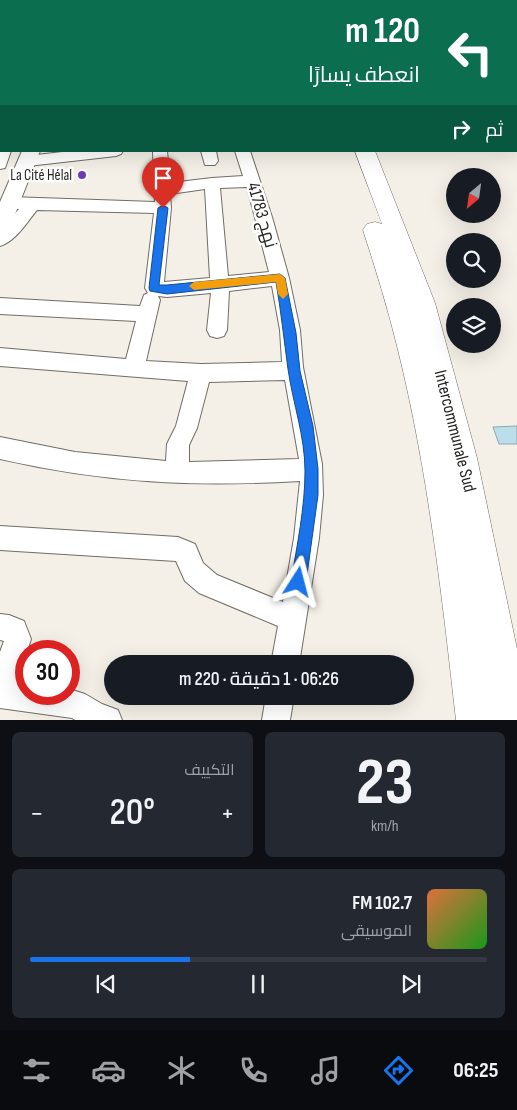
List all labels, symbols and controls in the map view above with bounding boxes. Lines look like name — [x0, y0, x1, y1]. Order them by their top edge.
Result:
text: 120 m — [345, 10, 420, 53]
icon: left — [438, 20, 503, 85]
text: انعطف يسارًا — [308, 62, 420, 89]
icon: right — [447, 115, 475, 143]
text: ثم — [485, 119, 503, 142]
pin — [142, 157, 184, 208]
icon: arrive — [149, 164, 177, 192]
place label: La Cité Hélal — [10, 166, 72, 185]
north arrow — [446, 168, 501, 222]
map controls — [446, 168, 501, 353]
marker: La Cité Hélal — [76, 169, 88, 181]
street label: نهج 41783 — [242, 180, 281, 250]
button: search — [446, 233, 501, 288]
button: layers — [446, 298, 501, 353]
street label: Intercommunale Sud — [430, 368, 480, 494]
position arrow — [271, 555, 323, 607]
speed limit sign: 30 — [15, 640, 80, 705]
text: 06:26 · 1 دقيقة · 220 m — [179, 668, 339, 691]
text: 23 — [356, 745, 414, 823]
text: التكييف — [184, 761, 235, 780]
text: 20° — [110, 790, 155, 835]
text: − — [30, 797, 44, 830]
text: + — [221, 797, 235, 830]
text: km/h — [371, 817, 399, 836]
text: 102.7 FM — [352, 892, 412, 915]
text: الموسيقى — [341, 922, 412, 941]
icon: previous — [92, 970, 120, 998]
icon: pause — [244, 970, 272, 998]
icon: next — [397, 970, 425, 998]
icon: filters — [19, 1053, 54, 1088]
icon: car — [91, 1053, 126, 1088]
icon: climate — [164, 1053, 199, 1088]
icon: phone — [236, 1053, 271, 1088]
icon: music — [308, 1053, 343, 1088]
icon: directions — [381, 1053, 416, 1088]
text: 06:25 — [453, 1057, 498, 1084]

